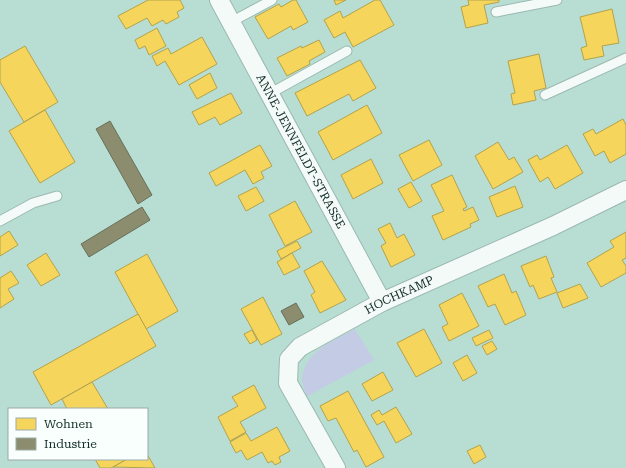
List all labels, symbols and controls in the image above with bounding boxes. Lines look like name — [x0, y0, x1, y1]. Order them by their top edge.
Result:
street label: ANNE-JENNFELDT-STRASSE — [253, 72, 348, 231]
street label: HOCHKAMP — [362, 273, 436, 317]
legend — [8, 408, 148, 460]
text: Wohnen — [44, 417, 93, 431]
text: Industrie — [44, 437, 97, 451]

